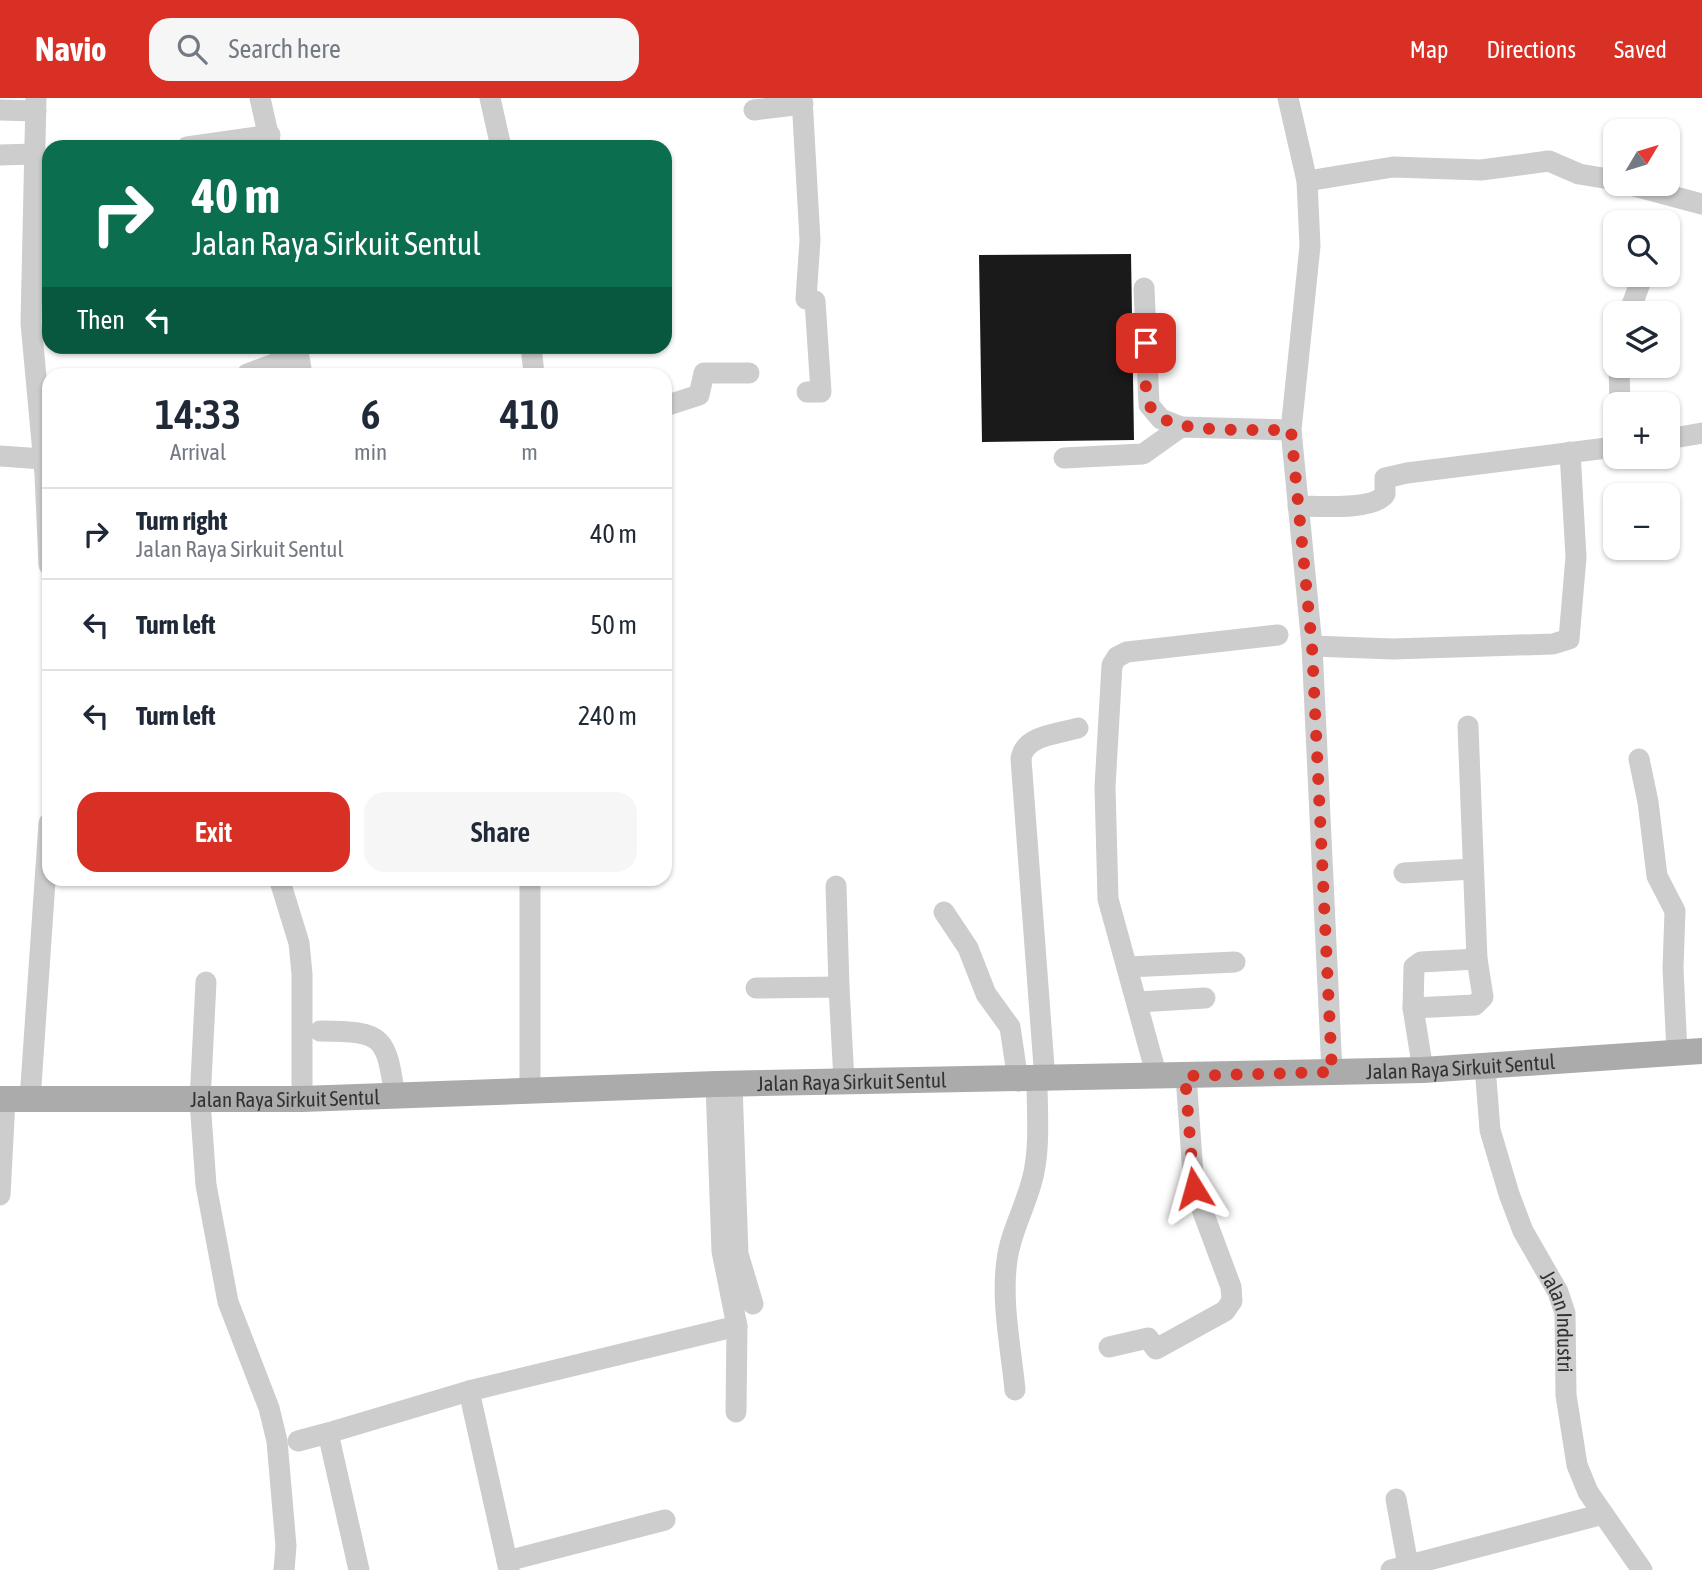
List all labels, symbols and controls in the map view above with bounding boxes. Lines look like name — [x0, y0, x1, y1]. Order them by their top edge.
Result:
search box — [149, 18, 639, 81]
text: Navio — [35, 30, 107, 68]
icon: search — [173, 30, 211, 68]
text: Search here — [229, 34, 341, 64]
text: Map — [1410, 36, 1448, 63]
text: Directions — [1486, 36, 1576, 63]
text: Saved — [1614, 36, 1667, 63]
north arrow — [1603, 119, 1680, 196]
map controls — [1603, 119, 1680, 560]
text: 40 m — [192, 167, 280, 223]
icon: right — [77, 168, 168, 259]
button: search — [1603, 210, 1680, 287]
text: Jalan Raya Sirkuit Sentul — [192, 225, 481, 262]
icon: left — [139, 301, 177, 339]
button: layers — [1603, 301, 1680, 378]
text: Then — [77, 305, 125, 335]
pin — [1116, 313, 1176, 373]
icon: arrive — [1127, 324, 1165, 362]
text: 14:33 — [155, 390, 241, 438]
text: 6 — [361, 390, 380, 438]
text: 410 — [500, 390, 559, 438]
button: + — [1603, 392, 1680, 469]
text: Arrival — [170, 439, 226, 465]
text: min — [354, 439, 387, 465]
text: m — [521, 439, 538, 465]
button: − — [1603, 483, 1680, 560]
text: Turn right — [136, 506, 227, 536]
icon: right — [77, 515, 115, 553]
text: 40 m — [590, 519, 637, 549]
text: Jalan Raya Sirkuit Sentul — [136, 536, 344, 562]
icon: left — [77, 606, 115, 644]
text: Turn left — [136, 610, 216, 640]
text: 50 m — [590, 610, 637, 640]
icon: left — [77, 697, 115, 735]
text: Turn left — [136, 701, 216, 731]
text: 240 m — [578, 701, 637, 731]
button: Exit — [77, 792, 350, 872]
button: Share — [364, 792, 637, 872]
street label: Jalan Raya Sirkuit Sentul — [1365, 1049, 1556, 1083]
street label: Jalan Raya Sirkuit Sentul — [757, 1068, 947, 1095]
street label: Jalan Raya Sirkuit Sentul — [190, 1084, 381, 1111]
position arrow — [1157, 1151, 1231, 1225]
street label: Jalan Industri — [1536, 1266, 1578, 1373]

